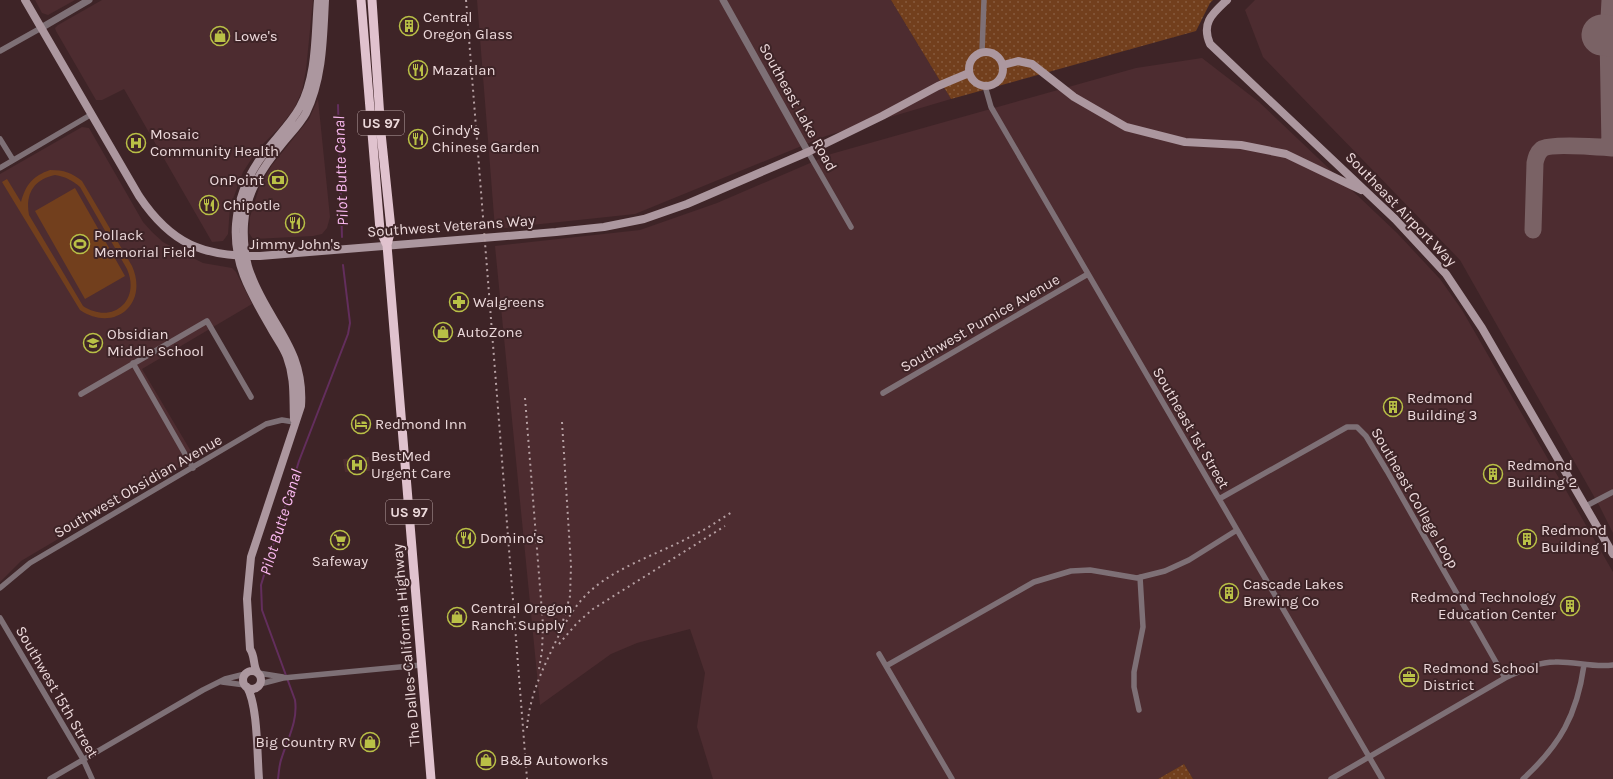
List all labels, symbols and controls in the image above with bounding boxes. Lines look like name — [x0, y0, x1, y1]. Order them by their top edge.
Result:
place label: Central Oregon Glass — [423, 8, 513, 43]
building icon: Central Oregon Glass — [398, 15, 420, 37]
shop icon: Lowe's — [209, 25, 231, 47]
place label: Lowe's — [234, 27, 278, 45]
street label: Southeast Lake Road — [755, 40, 841, 174]
restaurant icon: Mazatlan — [407, 59, 429, 81]
place label: Mazatlan — [432, 61, 496, 79]
road number: US 97 — [358, 111, 404, 135]
water label: Pilot Butte Canal — [329, 116, 352, 226]
place label: Cindy's Chinese Garden — [432, 121, 540, 156]
place label: Mosaic Community Health — [150, 125, 279, 160]
restaurant icon: Cindy's Chinese Garden — [407, 128, 429, 150]
hospital icon: Mosaic Community Health — [125, 132, 147, 154]
street label: Southeast Airport Way — [1342, 148, 1460, 270]
bank icon: OnPoint — [267, 169, 289, 191]
place label: OnPoint — [210, 171, 264, 189]
restaurant icon: Chipotle — [198, 194, 220, 216]
place label: Chipotle — [223, 196, 280, 214]
street label: Southwest Veterans Way — [367, 211, 535, 241]
restaurant icon: Jimmy John's — [284, 212, 306, 234]
place label: Pollack Memorial Field — [94, 226, 196, 261]
sports icon: Pollack Memorial Field — [69, 233, 91, 255]
place label: Jimmy John's — [249, 235, 341, 253]
street label: Southwest Pumice Avenue — [897, 270, 1063, 376]
pharmacy icon: Walgreens — [448, 291, 470, 313]
place label: Walgreens — [473, 293, 545, 311]
shop icon: AutoZone — [432, 321, 454, 343]
place label: AutoZone — [457, 323, 522, 341]
place label: Obsidian Middle School — [107, 325, 204, 360]
school or university icon: Obsidian Middle School — [82, 332, 104, 354]
street label: Southeast 1st Street — [1149, 364, 1233, 492]
place label: Redmond Building 3 — [1407, 389, 1477, 424]
building icon: Redmond Building 3 — [1382, 396, 1404, 418]
hotel icon: Redmond Inn — [350, 413, 372, 435]
place label: Redmond Inn — [375, 415, 467, 433]
street label: Southeast College Loop — [1367, 424, 1463, 572]
street label: Southwest Obsidian Avenue — [51, 430, 225, 542]
place label: BestMed Urgent Care — [371, 447, 451, 482]
hospital icon: BestMed Urgent Care — [346, 454, 368, 476]
place label: Redmond Building 2 — [1507, 456, 1577, 491]
building icon: Redmond Building 2 — [1482, 463, 1504, 485]
water label: Pilot Butte Canal — [255, 467, 306, 578]
road number: US 97 — [386, 500, 432, 524]
place label: Redmond Building 1 — [1541, 521, 1607, 556]
restaurant icon: Domino's — [455, 527, 477, 549]
building icon: Redmond Building 1 — [1516, 528, 1538, 550]
supermarket icon: Safeway — [329, 529, 351, 551]
place label: Domino's — [480, 529, 544, 547]
street label: The Dalles-California Highway — [388, 543, 424, 747]
place label: Safeway — [312, 552, 368, 570]
place label: Cascade Lakes Brewing Co — [1243, 575, 1344, 610]
building icon: Cascade Lakes Brewing Co — [1218, 582, 1240, 604]
place label: Redmond Technology Education Center — [1410, 588, 1557, 623]
building icon: Redmond Technology Education Center — [1559, 595, 1581, 617]
place label: Central Oregon Ranch Supply — [471, 599, 573, 634]
shop icon: Central Oregon Ranch Supply — [446, 606, 468, 628]
street label: Southwest 15th Street — [12, 623, 102, 762]
place label: Redmond School District — [1423, 659, 1539, 694]
office icon: Redmond School District — [1398, 666, 1420, 688]
shop icon: Big Country RV — [359, 731, 381, 753]
place label: Big Country RV — [255, 733, 357, 751]
shop icon: B&B Autoworks — [475, 749, 497, 771]
place label: B&B Autoworks — [500, 751, 608, 769]

